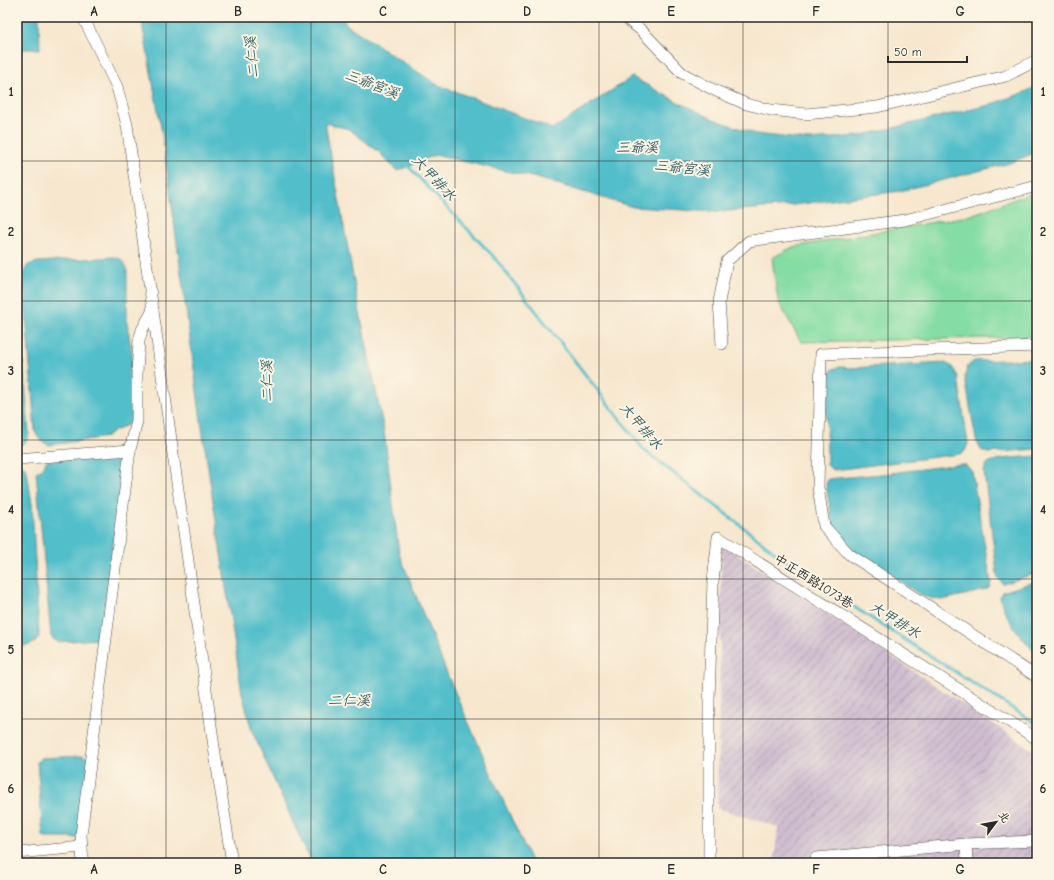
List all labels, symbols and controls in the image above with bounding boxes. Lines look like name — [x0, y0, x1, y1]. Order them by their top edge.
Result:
text: A — [90, 4, 98, 19]
text: B — [234, 4, 242, 19]
text: C — [379, 4, 387, 19]
text: D — [523, 4, 531, 19]
text: E — [667, 4, 675, 19]
text: F — [812, 4, 820, 19]
text: G — [955, 4, 965, 19]
water label: 二仁溪 — [242, 34, 262, 79]
scale bar — [888, 38, 967, 64]
text: 50 m — [894, 45, 922, 59]
water label: 三爺宮溪 — [343, 66, 402, 102]
text: 1 — [8, 84, 14, 99]
text: 1 — [1040, 84, 1046, 99]
water label: 三爺溪 — [616, 139, 659, 156]
water label: 大甲排水 — [409, 152, 460, 205]
water label: 三爺宮溪 — [653, 157, 712, 179]
text: 2 — [8, 224, 14, 239]
text: 2 — [1040, 224, 1046, 239]
water label: 二仁溪 — [258, 359, 276, 402]
text: 3 — [8, 363, 14, 378]
text: 3 — [1040, 363, 1046, 378]
water label: 大甲排水 — [616, 399, 666, 453]
text: 4 — [8, 502, 14, 517]
text: 4 — [1040, 502, 1046, 517]
street label: 中正西路1073巷 — [772, 551, 856, 611]
water label: 大甲排水 — [867, 598, 924, 643]
text: 5 — [8, 642, 15, 657]
text: 5 — [1040, 642, 1047, 657]
water label: 二仁溪 — [328, 692, 371, 709]
text: 6 — [8, 781, 15, 796]
text: 6 — [1040, 781, 1047, 796]
north arrow — [976, 802, 1016, 842]
text: 北 — [996, 809, 1012, 825]
text: A — [90, 862, 98, 877]
text: B — [234, 862, 242, 877]
text: C — [379, 862, 387, 877]
text: D — [523, 862, 531, 877]
text: E — [667, 862, 675, 877]
text: F — [812, 862, 820, 877]
text: G — [955, 862, 965, 877]

